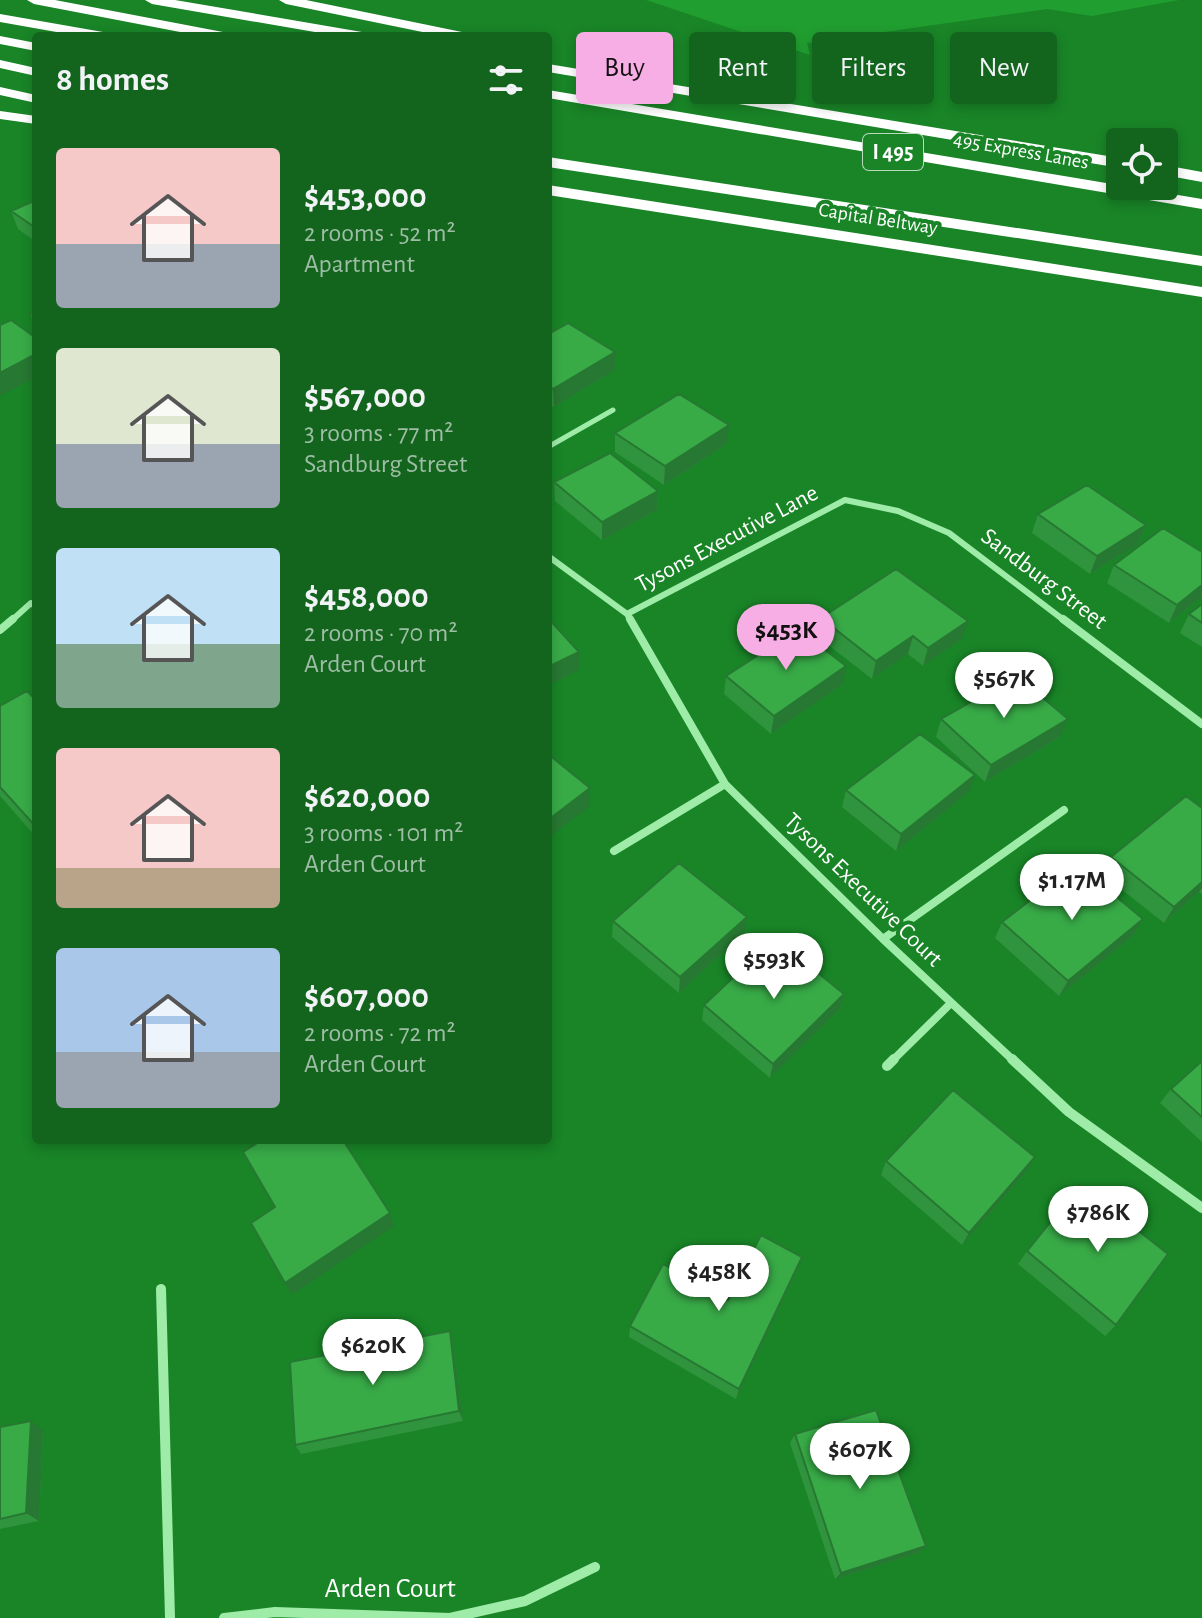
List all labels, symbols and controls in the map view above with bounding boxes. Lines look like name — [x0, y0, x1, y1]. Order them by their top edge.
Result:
chip: Buy — [576, 32, 673, 104]
chip: Rent — [689, 32, 796, 104]
chip: Filters — [812, 32, 934, 104]
chip: New — [950, 32, 1057, 104]
icon: filters — [484, 58, 528, 102]
text: 8 homes — [56, 63, 169, 97]
map controls — [1106, 128, 1178, 200]
button: locate — [1106, 128, 1178, 200]
street label: 495 Express Lanes — [952, 129, 1090, 173]
road number: I 495 — [863, 134, 923, 170]
icon: home — [120, 180, 216, 276]
text: $453,000 — [304, 180, 427, 214]
street label: Capital Beltway — [817, 200, 939, 238]
text: 2 rooms · 52 m² — [304, 220, 456, 246]
text: Apartment — [304, 251, 415, 277]
icon: home — [120, 380, 216, 476]
text: $567,000 — [304, 380, 426, 414]
text: 3 rooms · 77 m² — [304, 420, 453, 446]
text: Sandburg Street — [304, 451, 467, 477]
street label: Tysons Executive Lane — [632, 481, 822, 597]
street label: Sandburg Street — [977, 524, 1112, 634]
icon: home — [120, 580, 216, 676]
text: $458,000 — [304, 580, 429, 614]
pin: $453K — [730, 604, 842, 672]
text: $453K — [755, 617, 817, 643]
text: 2 rooms · 70 m² — [304, 620, 457, 646]
text: Arden Court — [304, 651, 426, 677]
pin: $567K — [948, 652, 1060, 720]
text: $567K — [973, 665, 1035, 691]
icon: home — [120, 780, 216, 876]
text: $620,000 — [304, 780, 430, 814]
street label: Tysons Executive Court — [779, 809, 947, 972]
text: 3 rooms · 101 m² — [304, 820, 463, 846]
text: Arden Court — [304, 851, 426, 877]
pin: $1.17M — [1007, 854, 1137, 922]
text: $1.17M — [1038, 867, 1106, 893]
pin: $593K — [718, 933, 830, 1001]
text: $593K — [743, 946, 805, 972]
icon: home — [120, 980, 216, 1076]
text: $607,000 — [304, 980, 429, 1014]
text: 2 rooms · 72 m² — [304, 1020, 456, 1046]
text: Arden Court — [304, 1051, 426, 1077]
pin: $786K — [1042, 1186, 1154, 1254]
text: $786K — [1066, 1199, 1130, 1225]
pin: $458K — [663, 1245, 775, 1313]
text: $458K — [687, 1258, 751, 1284]
pin: $620K — [317, 1319, 429, 1387]
text: $620K — [340, 1332, 406, 1358]
pin: $607K — [804, 1423, 916, 1491]
text: $607K — [828, 1436, 892, 1462]
street label: Arden Court — [324, 1575, 456, 1603]

